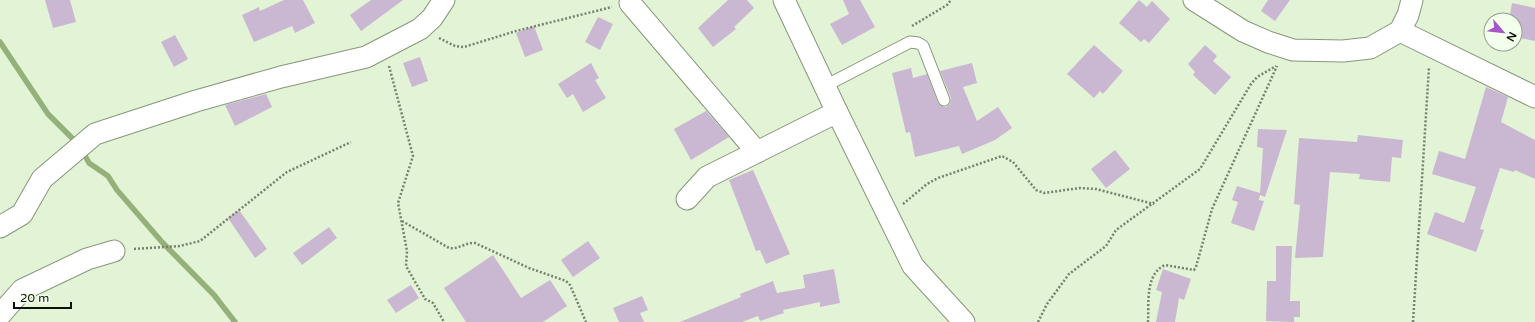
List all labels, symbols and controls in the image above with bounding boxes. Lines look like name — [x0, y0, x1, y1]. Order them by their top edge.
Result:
north arrow — [1483, 12, 1523, 52]
text: N — [1504, 30, 1519, 43]
scale bar — [14, 284, 71, 310]
text: 20 m — [20, 291, 49, 305]

